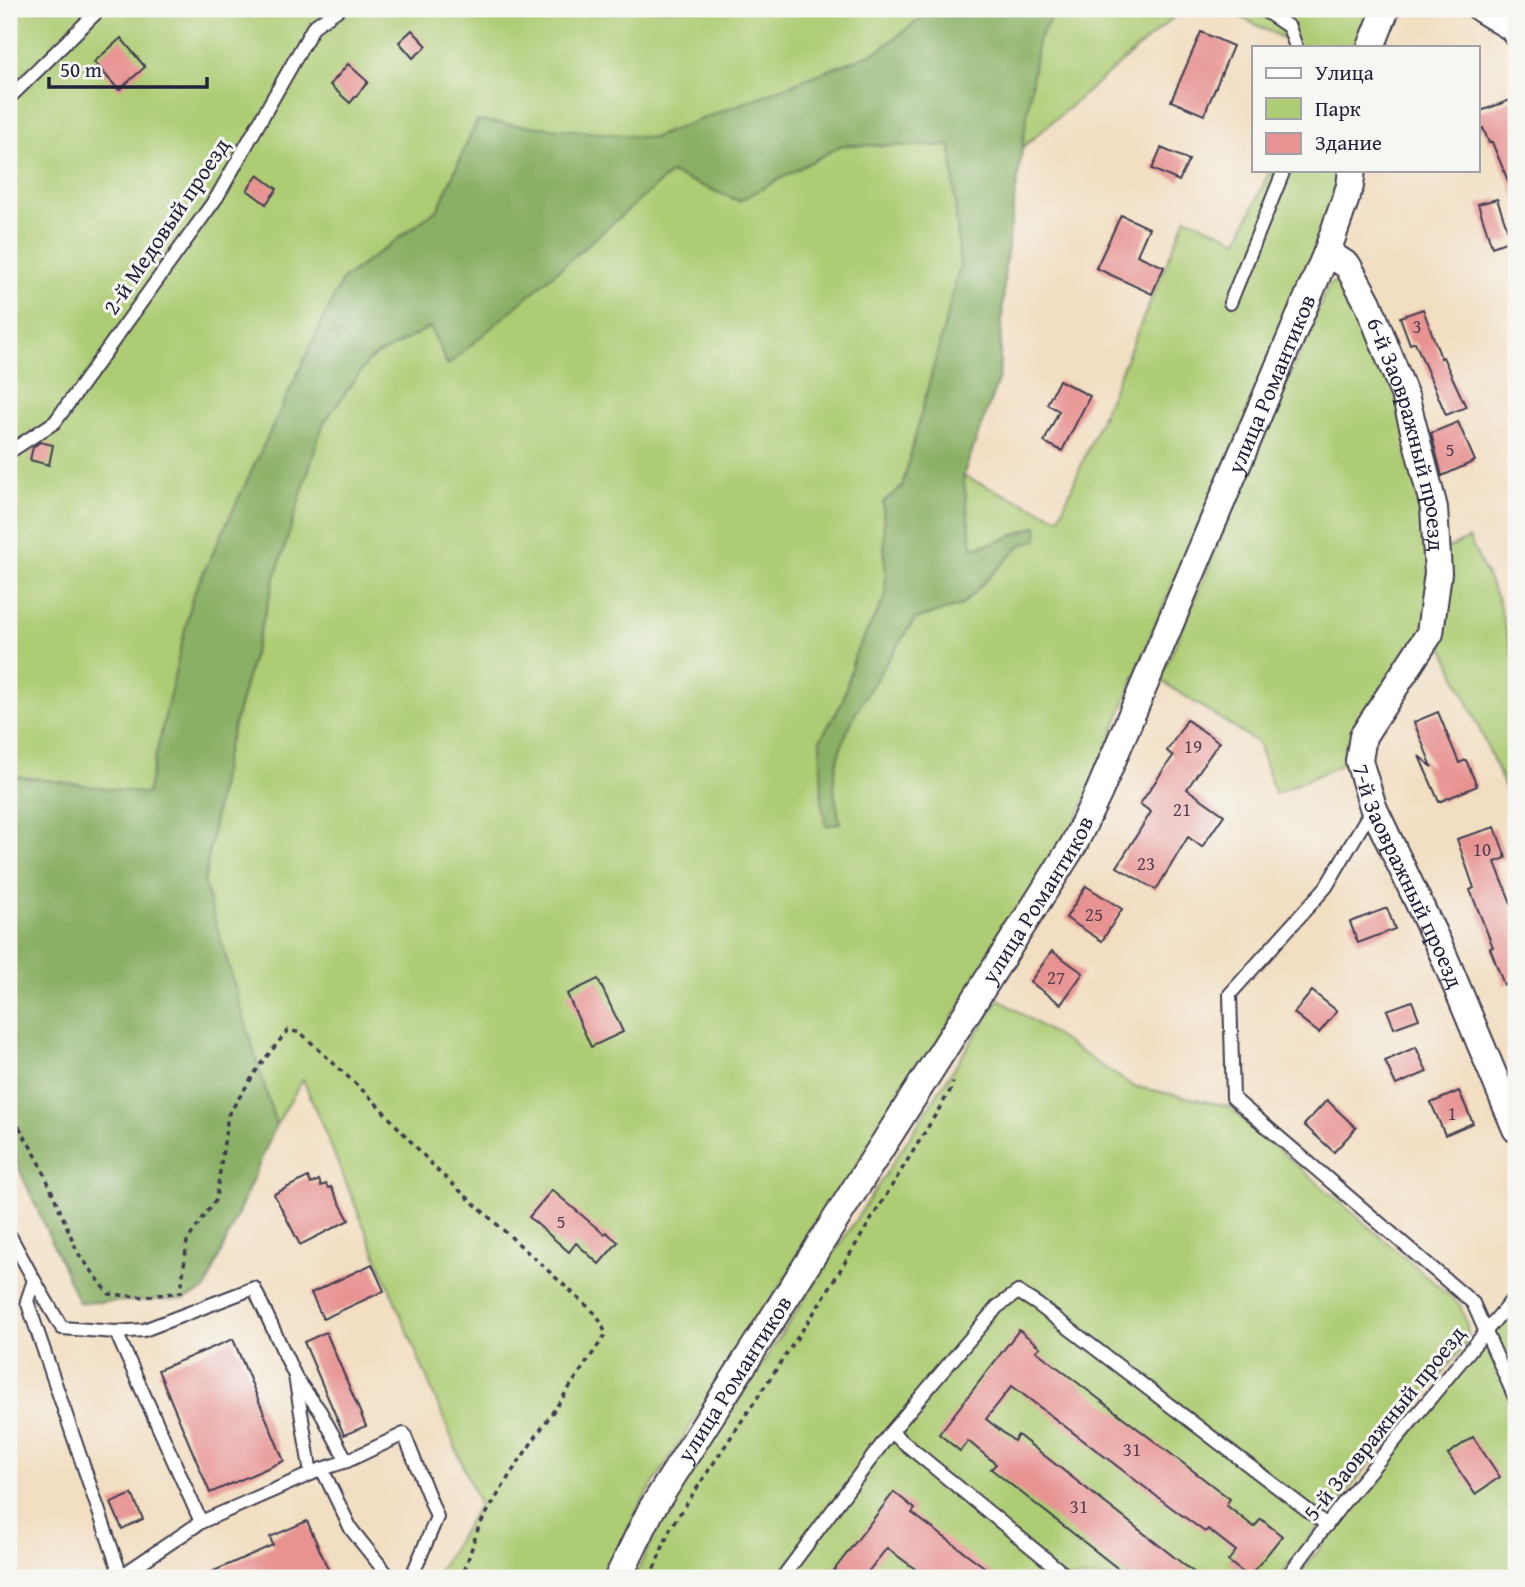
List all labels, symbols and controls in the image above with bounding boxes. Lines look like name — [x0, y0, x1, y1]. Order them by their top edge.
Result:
scale bar — [49, 46, 206, 90]
legend — [1252, 46, 1480, 172]
text: 50 m — [60, 54, 102, 85]
text: Улица — [1315, 57, 1374, 88]
text: Парк — [1315, 93, 1361, 124]
text: Здание — [1315, 127, 1382, 158]
street label: 2-й Медовый проезд — [94, 130, 237, 321]
street label: улица Романтиков — [1218, 289, 1323, 480]
street label: 6-й Заовражный проезд — [1359, 312, 1454, 553]
house number: 3 — [1412, 312, 1422, 340]
house number: 5 — [1445, 435, 1455, 463]
house number: 19 — [1184, 732, 1202, 760]
street label: 7-й Заовражный проезд — [1345, 760, 1473, 993]
house number: 21 — [1173, 795, 1191, 823]
street label: улица Романтиков — [972, 810, 1101, 991]
house number: 10 — [1473, 835, 1491, 863]
house number: 23 — [1137, 849, 1155, 877]
house number: 25 — [1085, 900, 1103, 928]
house number: 27 — [1047, 963, 1065, 991]
house number: 1 — [1447, 1099, 1457, 1127]
house number: 5 — [556, 1207, 566, 1235]
street label: улица Романтиков — [668, 1289, 799, 1469]
street label: 5-й Заовражный проезд — [1295, 1318, 1473, 1527]
house number: 31 — [1123, 1435, 1141, 1463]
house number: 31 — [1070, 1492, 1088, 1520]

